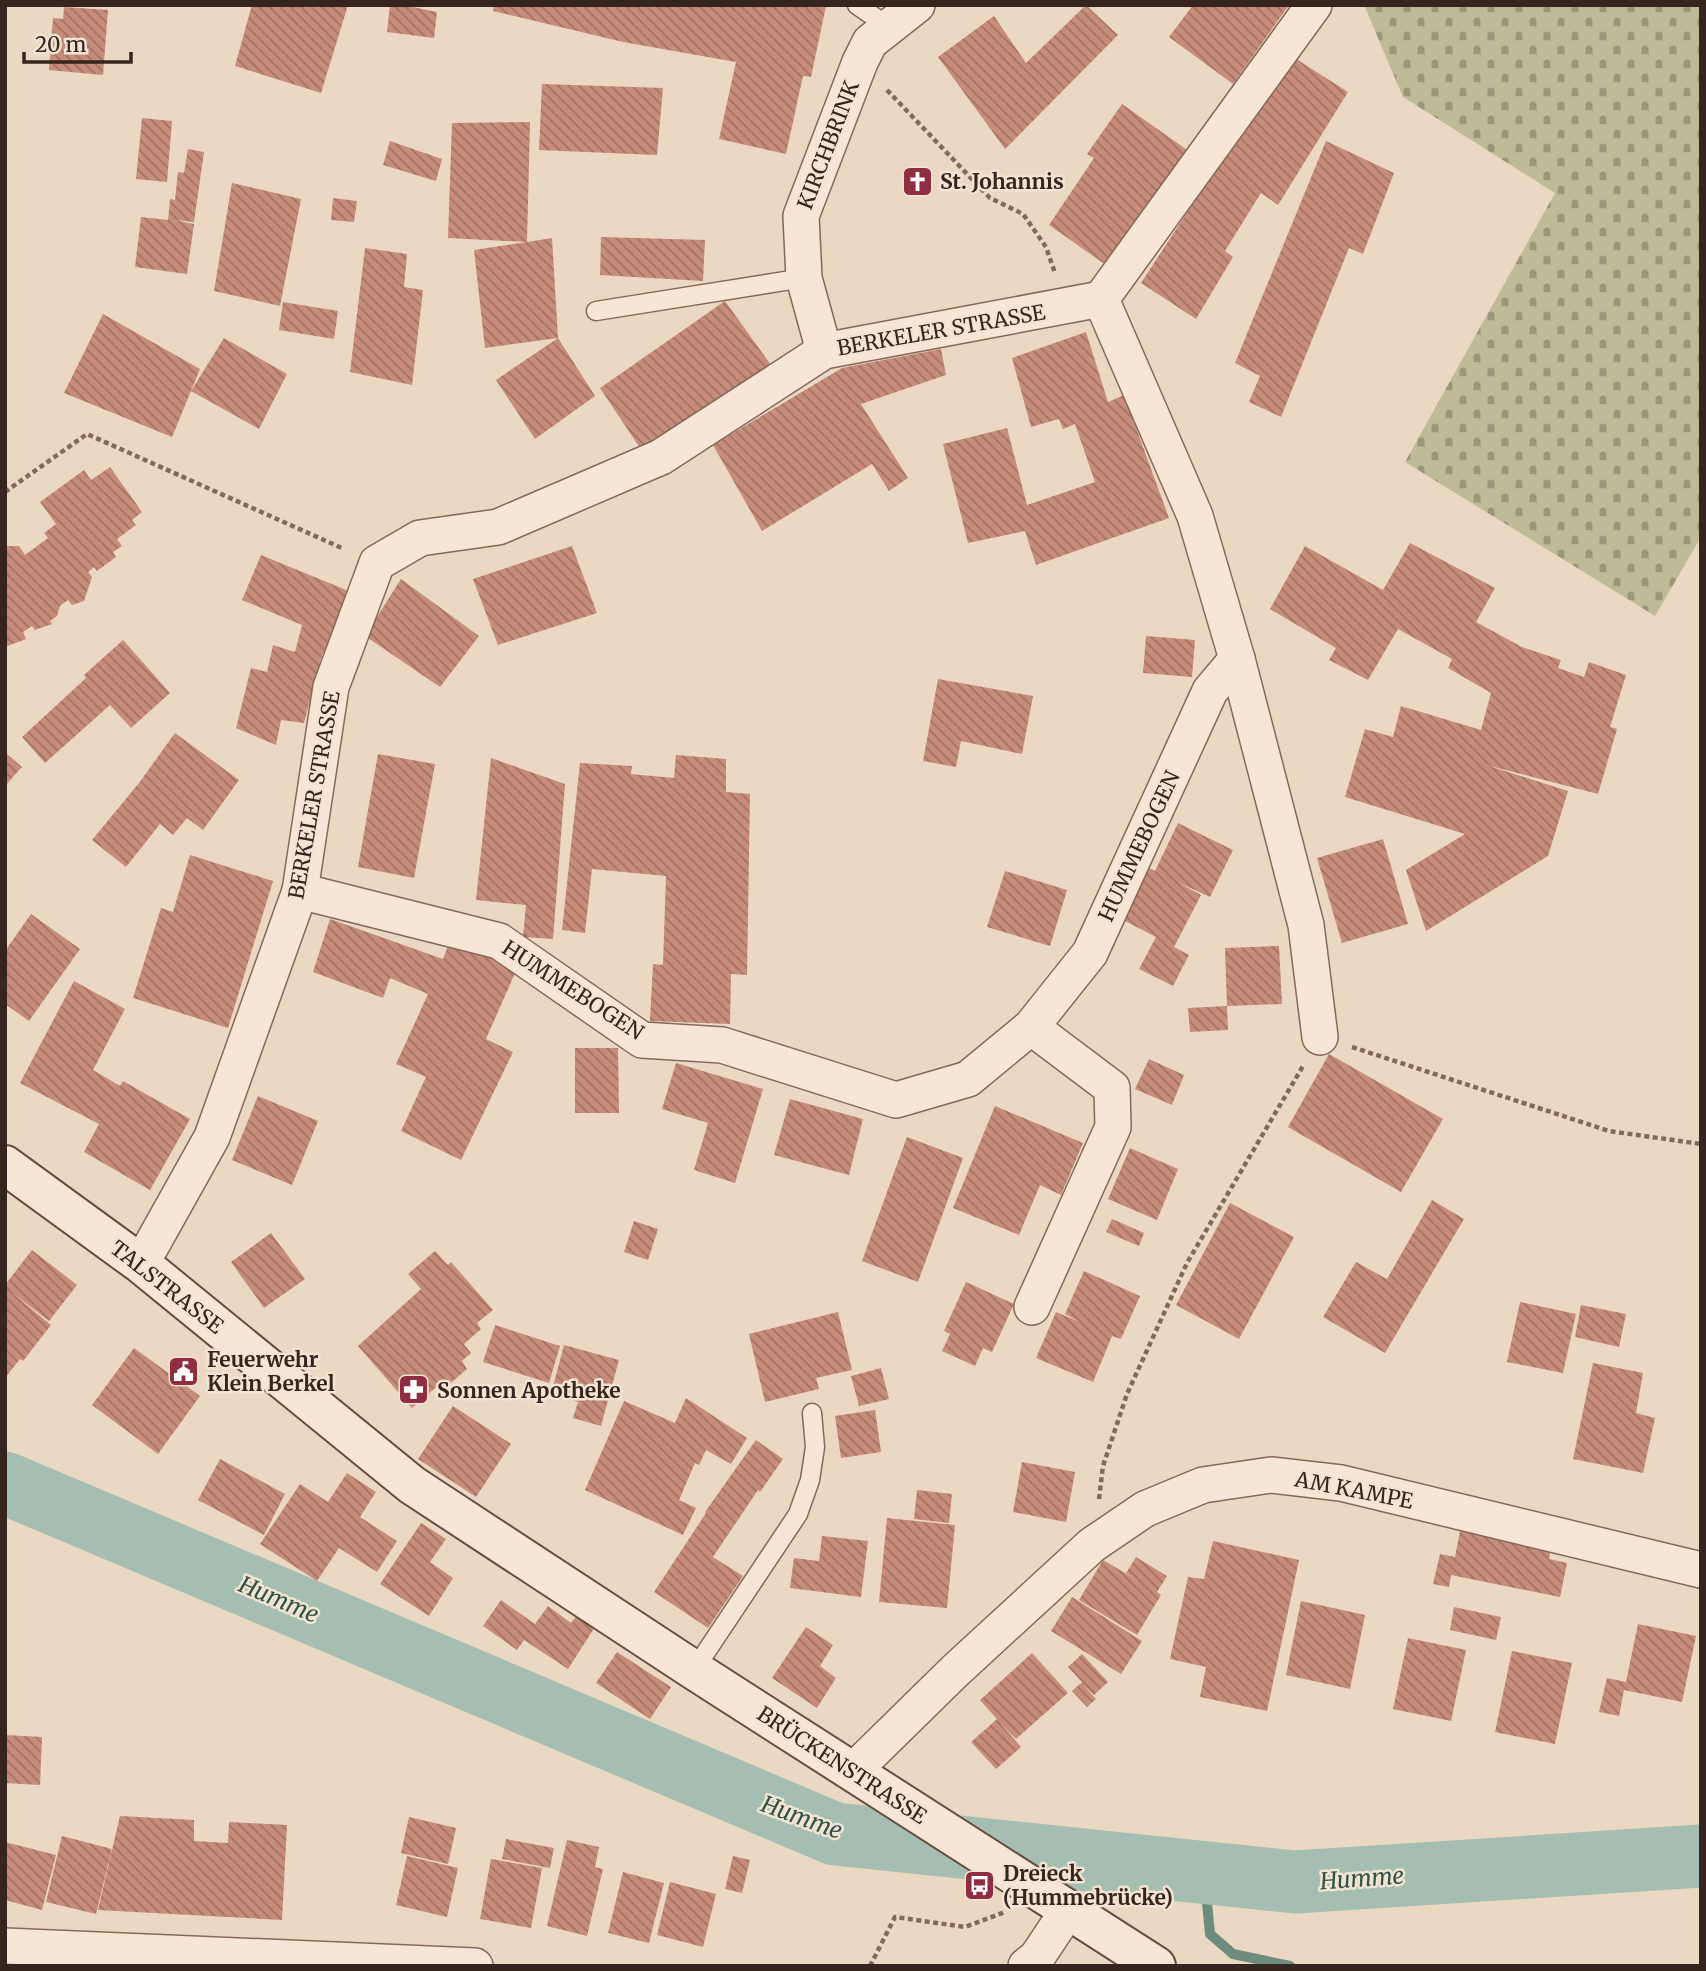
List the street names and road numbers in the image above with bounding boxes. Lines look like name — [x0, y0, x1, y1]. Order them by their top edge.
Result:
street label: KIRCHBRINK — [791, 76, 865, 213]
street label: BERKELER STRASSE — [835, 298, 1048, 362]
street label: BERKELER STRASSE — [282, 688, 346, 901]
street label: HUMMEBOGEN — [1092, 766, 1186, 926]
street label: HUMMEBOGEN — [497, 934, 649, 1046]
street label: TALSTRASSE — [105, 1235, 229, 1340]
street label: AM KAMPE — [1292, 1465, 1416, 1515]
street label: BRÜCKENSTRASSE — [752, 1700, 932, 1830]

